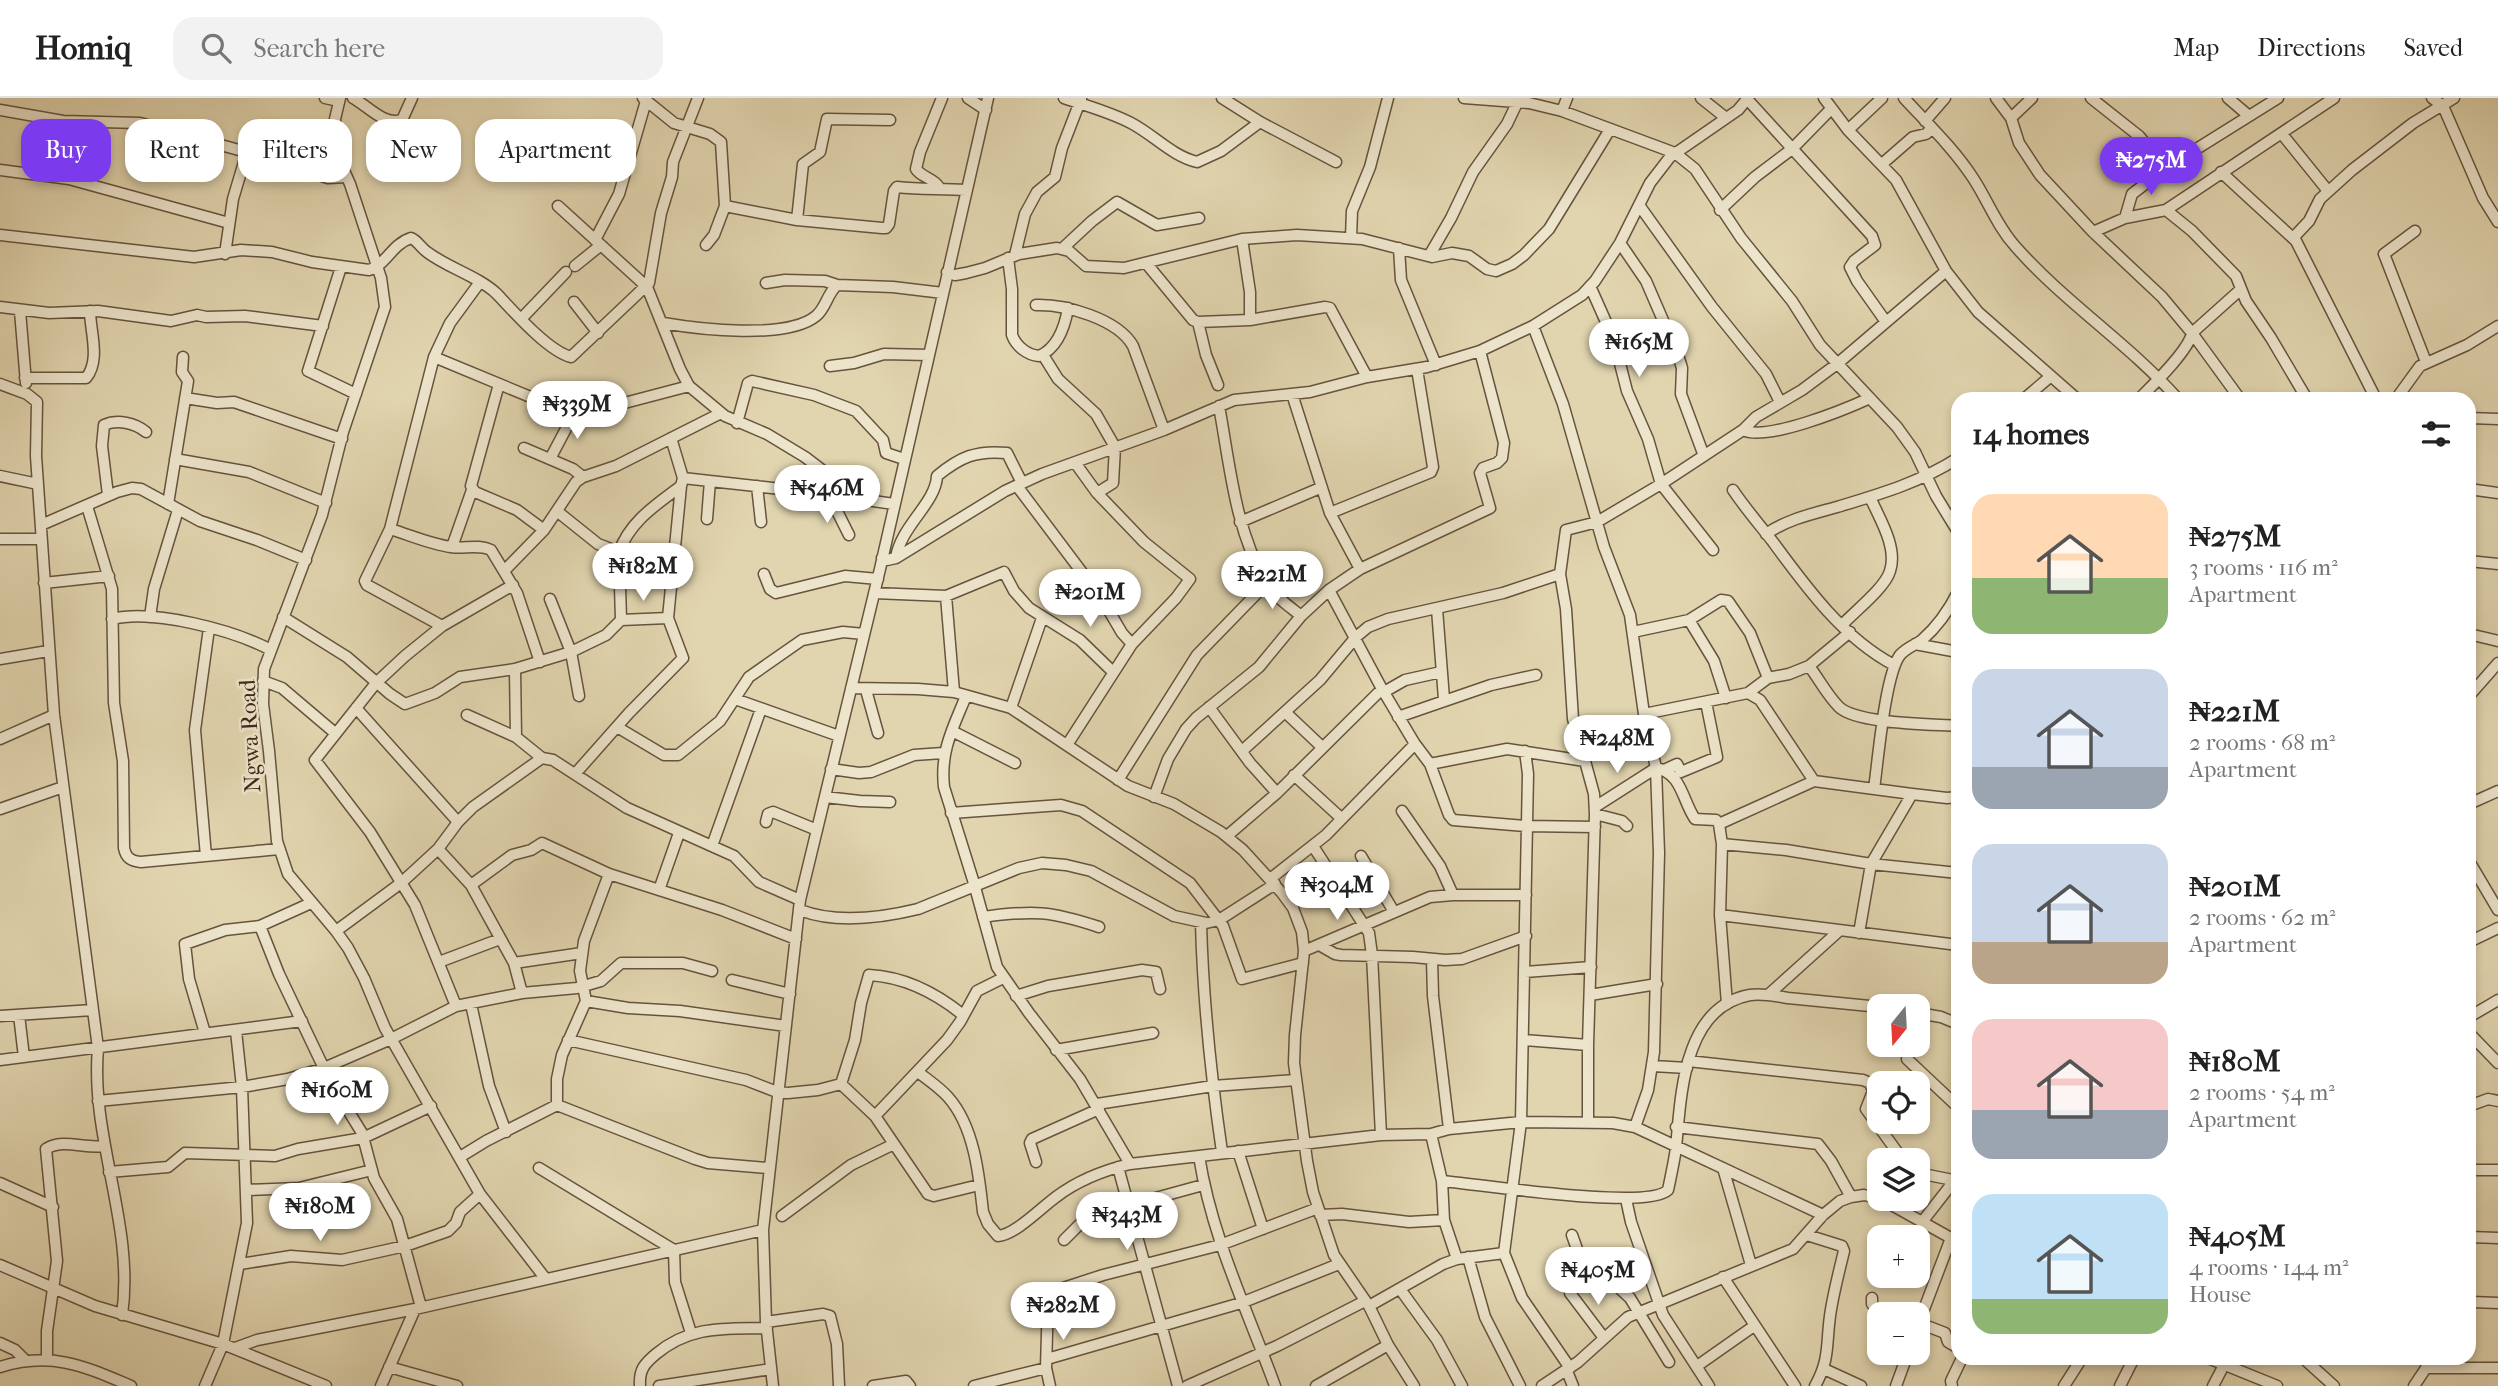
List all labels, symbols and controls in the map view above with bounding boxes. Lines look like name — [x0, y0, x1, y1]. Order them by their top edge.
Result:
search box — [173, 17, 663, 80]
text: Homiq — [35, 29, 131, 68]
icon: search — [197, 29, 235, 67]
text: Search here — [253, 33, 385, 64]
text: Map — [2173, 34, 2219, 62]
text: Directions — [2257, 34, 2365, 62]
text: Saved — [2403, 34, 2463, 62]
chip: Buy — [21, 119, 111, 182]
chip: Rent — [125, 119, 224, 182]
chip: Filters — [238, 119, 352, 182]
chip: New — [366, 119, 461, 182]
chip: Apartment — [475, 119, 636, 182]
pin: ₦275M — [2102, 138, 2200, 197]
text: ₦275M — [2116, 146, 2186, 173]
pin: ₦165M — [1590, 320, 1688, 379]
text: ₦165M — [1605, 328, 1673, 355]
pin: ₦339M — [528, 382, 626, 441]
text: ₦339M — [543, 390, 611, 417]
icon: filters — [2417, 415, 2455, 453]
text: 14 homes — [1972, 417, 2089, 452]
pin: ₦546M — [778, 466, 876, 525]
text: ₦546M — [790, 474, 864, 501]
text: ₦275M — [2189, 519, 2281, 554]
icon: home — [2028, 522, 2112, 606]
pin: ₦182M — [594, 544, 692, 603]
text: ₦182M — [608, 552, 678, 579]
pin: ₦221M — [1223, 552, 1321, 611]
text: 3 rooms · 116 m² — [2189, 554, 2338, 581]
text: ₦221M — [1237, 560, 1307, 587]
pin: ₦201M — [1041, 570, 1139, 629]
text: ₦201M — [1055, 578, 1125, 605]
text: Apartment — [2189, 581, 2297, 608]
street label: Ngwa Road — [234, 678, 266, 793]
text: ₦221M — [2189, 694, 2280, 729]
icon: home — [2028, 697, 2112, 781]
pin: ₦248M — [1568, 716, 1666, 775]
text: ₦248M — [1580, 724, 1654, 751]
text: 2 rooms · 68 m² — [2189, 729, 2335, 756]
text: Apartment — [2189, 756, 2297, 783]
pin: ₦304M — [1288, 862, 1386, 922]
text: ₦201M — [2189, 869, 2281, 904]
text: ₦304M — [1300, 871, 1374, 898]
icon: home — [2028, 872, 2112, 956]
text: 2 rooms · 62 m² — [2189, 904, 2336, 931]
text: Apartment — [2189, 931, 2297, 958]
north arrow — [1867, 994, 1930, 1057]
map controls — [1867, 994, 1930, 1365]
text: ₦180M — [2189, 1044, 2280, 1079]
icon: home — [2028, 1047, 2112, 1131]
pin: ₦160M — [288, 1068, 386, 1127]
button: locate — [1867, 1071, 1930, 1134]
text: ₦160M — [302, 1076, 372, 1103]
text: 2 rooms · 54 m² — [2189, 1079, 2335, 1106]
text: Apartment — [2189, 1106, 2297, 1133]
button: layers — [1867, 1148, 1930, 1211]
pin: ₦180M — [271, 1184, 369, 1243]
text: ₦180M — [285, 1192, 355, 1219]
pin: ₦343M — [1078, 1192, 1176, 1252]
text: ₦343M — [1092, 1201, 1162, 1228]
text: ₦405M — [2189, 1219, 2285, 1254]
icon: home — [2028, 1222, 2112, 1306]
button: + — [1867, 1225, 1930, 1288]
pin: ₦405M — [1549, 1248, 1647, 1307]
text: 4 rooms · 144 m² — [2189, 1254, 2349, 1281]
text: ₦405M — [1561, 1256, 1635, 1283]
text: House — [2189, 1281, 2251, 1308]
pin: ₦282M — [1014, 1282, 1112, 1342]
text: ₦282M — [1027, 1291, 1099, 1318]
button: − — [1867, 1302, 1930, 1365]

